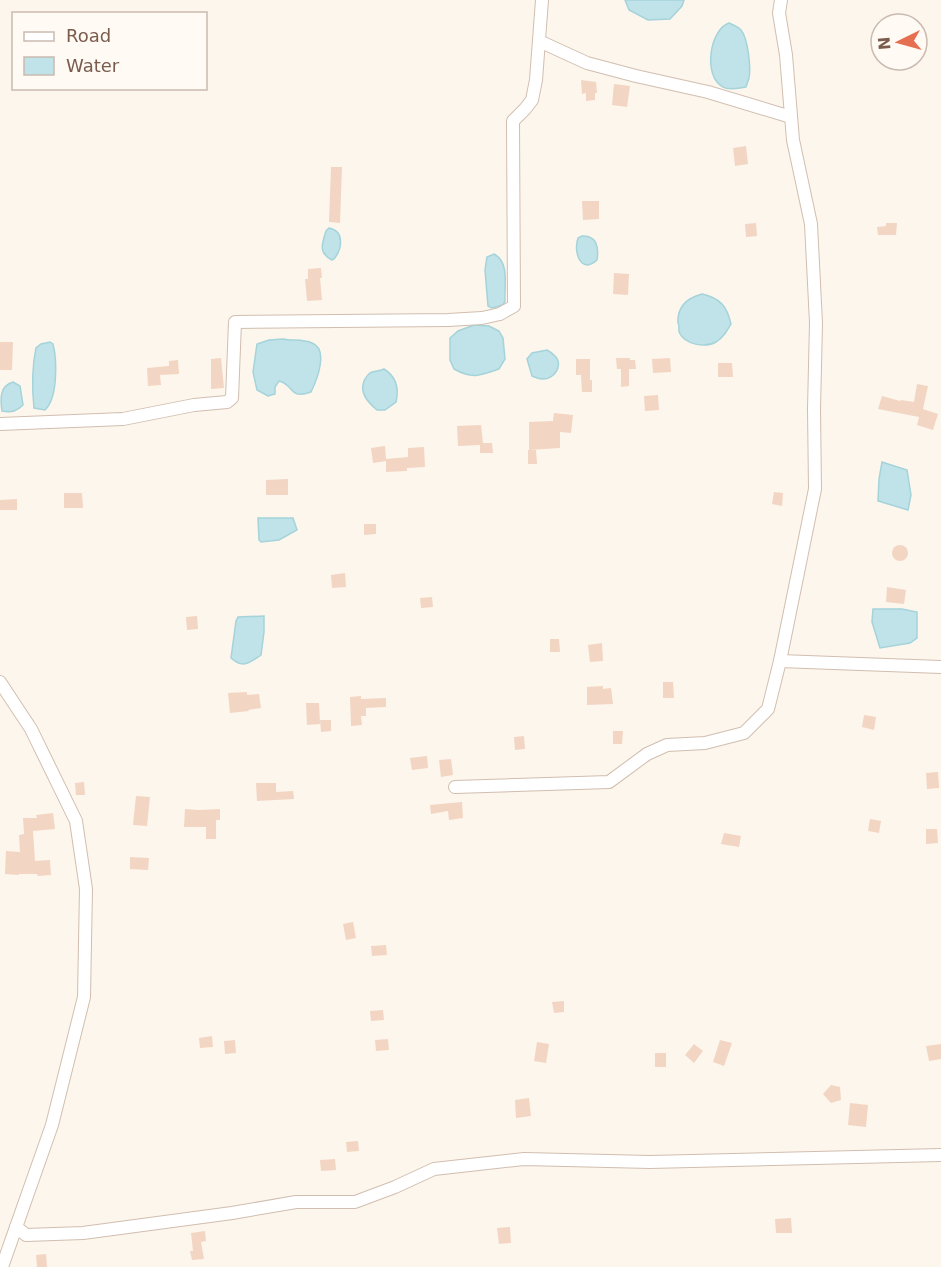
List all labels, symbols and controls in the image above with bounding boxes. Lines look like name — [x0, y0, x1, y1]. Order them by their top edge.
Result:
legend — [12, 12, 207, 90]
north arrow — [869, 12, 929, 72]
text: Road — [66, 25, 111, 46]
text: N — [875, 36, 895, 51]
text: Water — [66, 55, 120, 76]

